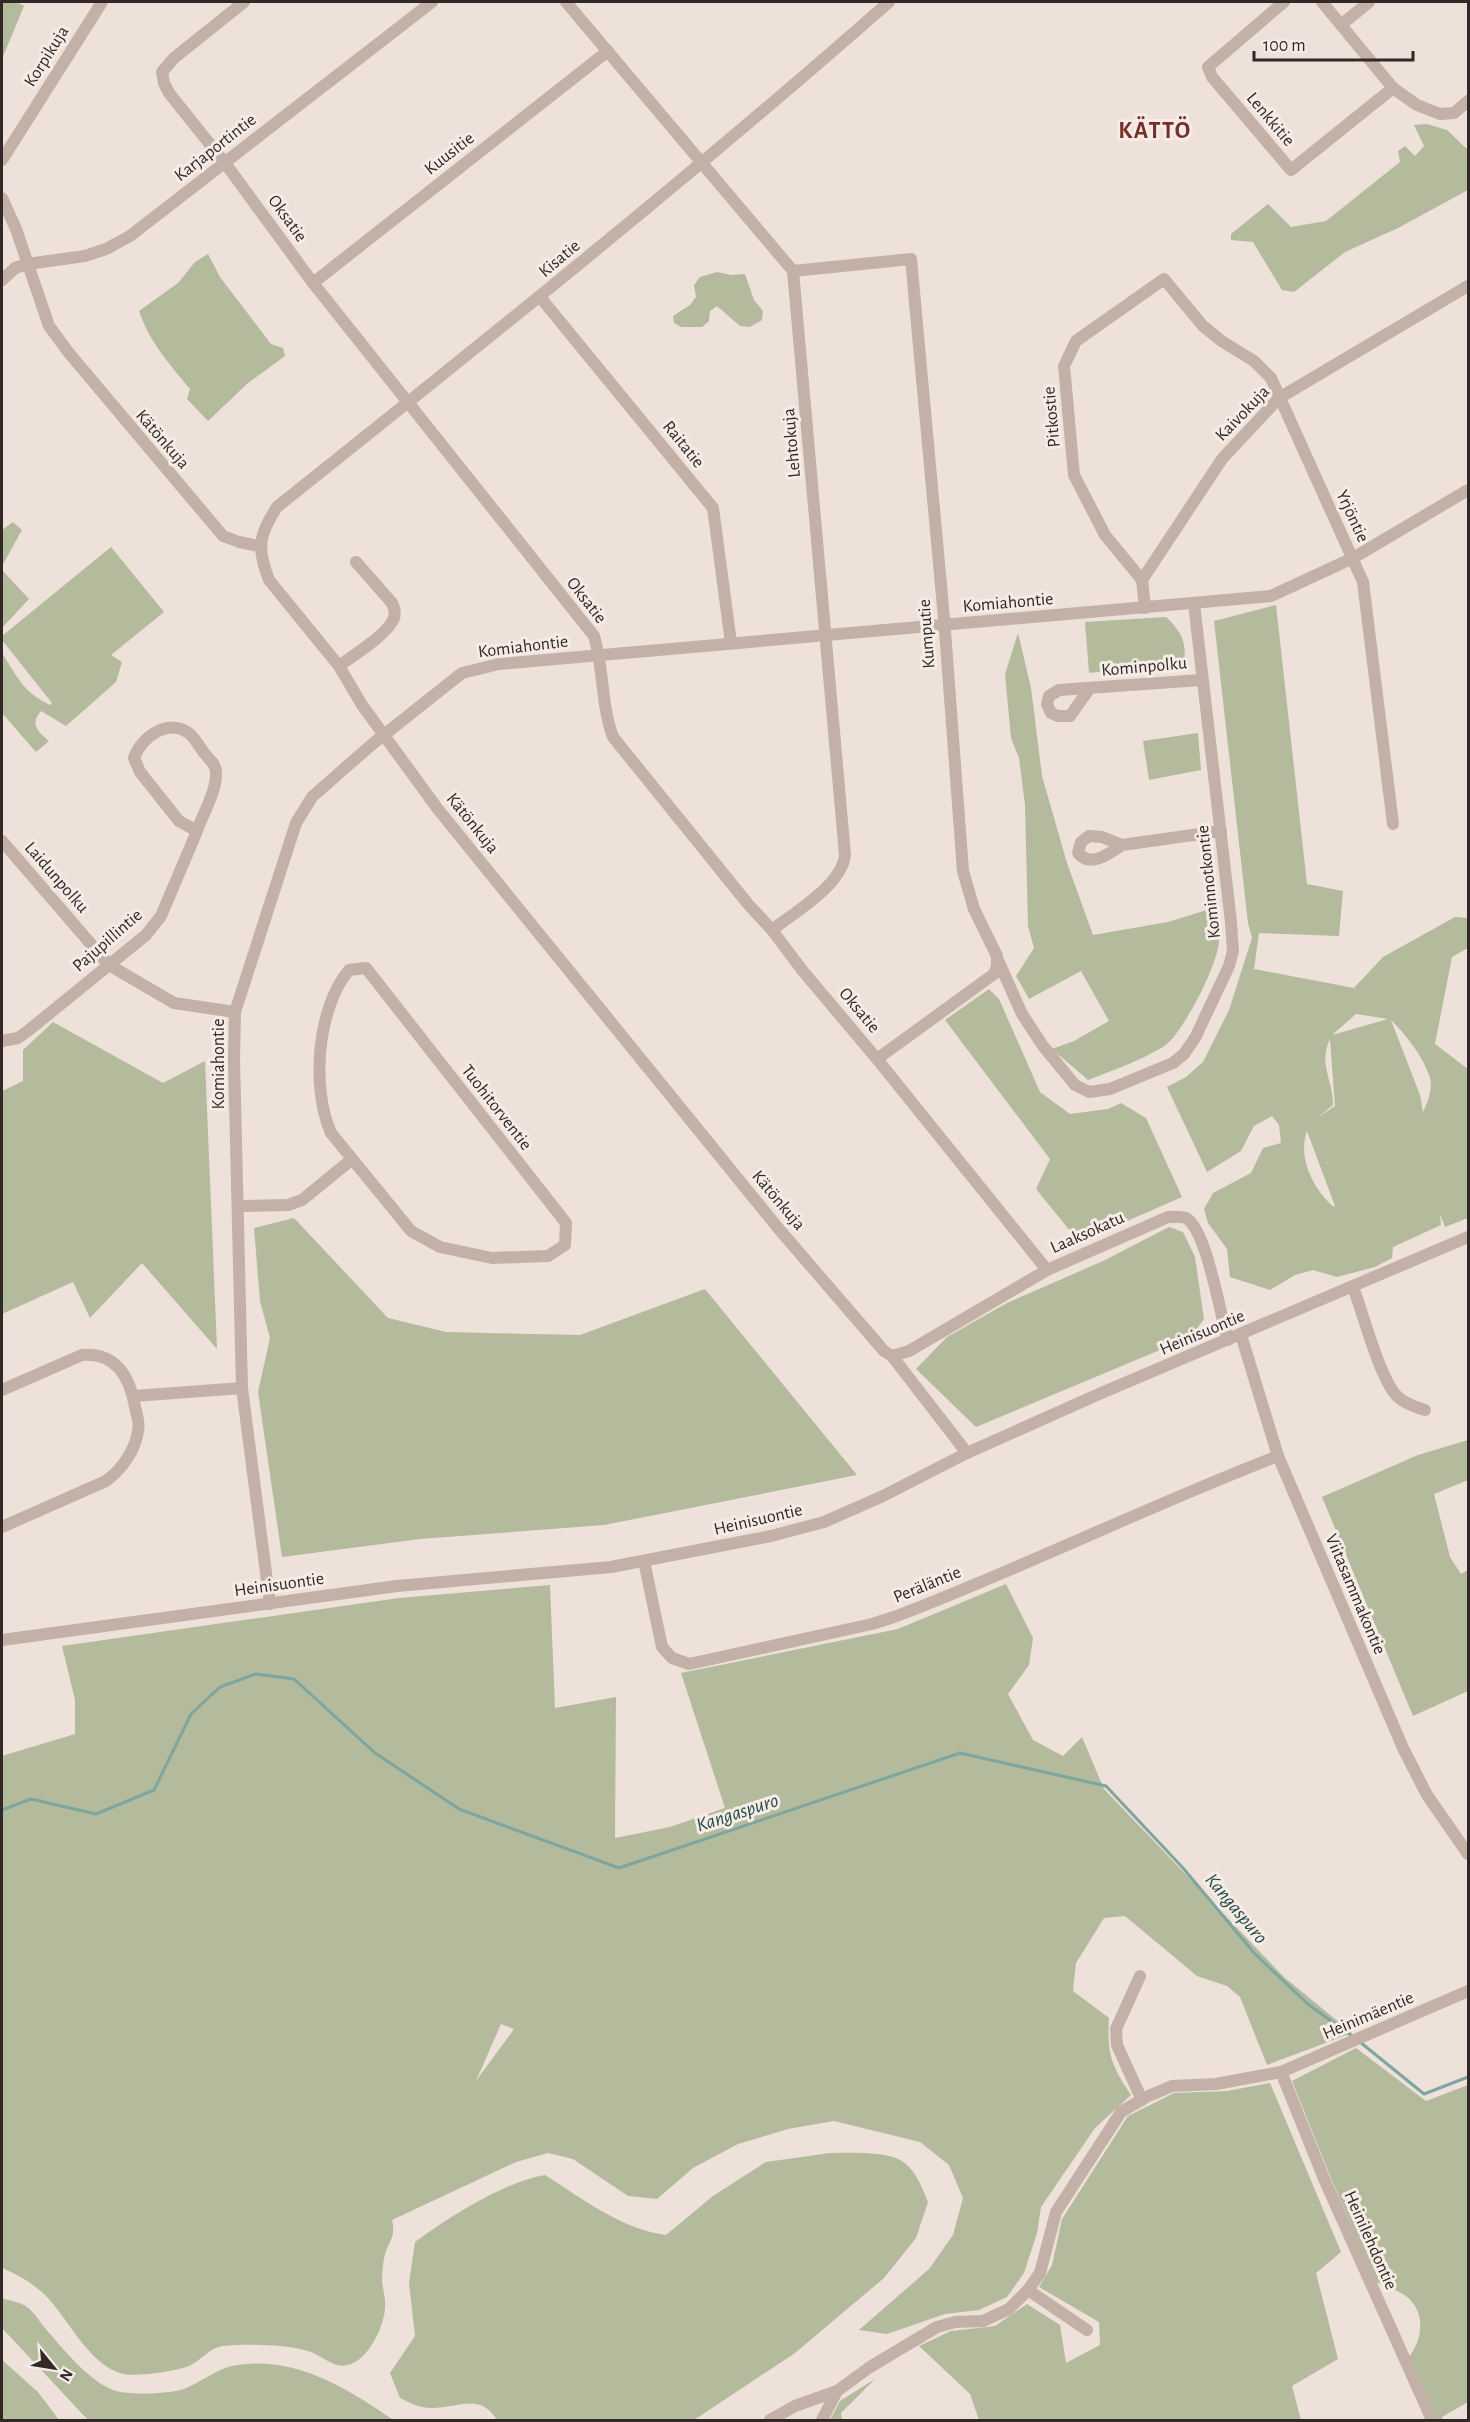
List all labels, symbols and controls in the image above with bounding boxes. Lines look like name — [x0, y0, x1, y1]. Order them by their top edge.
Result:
street label: Korpikuja — [21, 23, 72, 90]
scale bar — [1254, 24, 1413, 62]
text: 100 m — [1263, 37, 1306, 55]
street label: Lenkkitie — [1243, 89, 1298, 150]
street label: Karjaportintie — [171, 110, 260, 185]
district label: KÄTTÖ — [1118, 116, 1192, 143]
street label: Kuusitie — [421, 129, 478, 179]
street label: Oksatie — [264, 192, 310, 245]
street label: Kisatie — [536, 237, 584, 281]
street label: Kaivokuja — [1212, 383, 1273, 445]
street label: Pitkostie — [1040, 386, 1064, 448]
street label: Kätönkuja — [132, 407, 193, 473]
street label: Lehtokuja — [780, 407, 804, 478]
street label: Raitatie — [659, 418, 707, 472]
street label: Yrjöntie — [1332, 488, 1372, 545]
street label: Oksatie — [563, 574, 610, 627]
street label: Komiahontie — [962, 590, 1054, 616]
street label: Kumputie — [916, 599, 938, 669]
street label: Komiahontie — [477, 633, 569, 661]
street label: Kominpolku — [1100, 654, 1188, 680]
street label: Kätönkuja — [443, 790, 502, 857]
street label: Kominnotkontie — [1194, 824, 1224, 940]
street label: Laidunpolku — [21, 839, 92, 917]
street label: Pajupillintie — [69, 906, 146, 976]
street label: Oksatie — [835, 985, 883, 1037]
street label: Komiahontie — [210, 1019, 228, 1109]
street label: Tuohitorventie — [457, 1062, 535, 1154]
street label: Kätönkuja — [748, 1167, 808, 1234]
street label: Laaksokatu — [1048, 1209, 1127, 1257]
street label: Heinisuontie — [1157, 1307, 1248, 1359]
street label: Heinisuontie — [712, 1501, 804, 1539]
street label: Viitasammakontie — [1322, 1532, 1389, 1657]
street label: Peräläntie — [891, 1563, 964, 1607]
street label: Heinisuontie — [233, 1570, 325, 1600]
water label: Kangaspuro — [694, 1790, 781, 1836]
water label: Kangaspuro — [1201, 1870, 1271, 1948]
street label: Heinimäentie — [1320, 1989, 1417, 2043]
street label: Heinilehdontie — [1340, 2188, 1400, 2292]
north arrow — [24, 2338, 84, 2398]
text: N — [56, 2366, 76, 2384]

